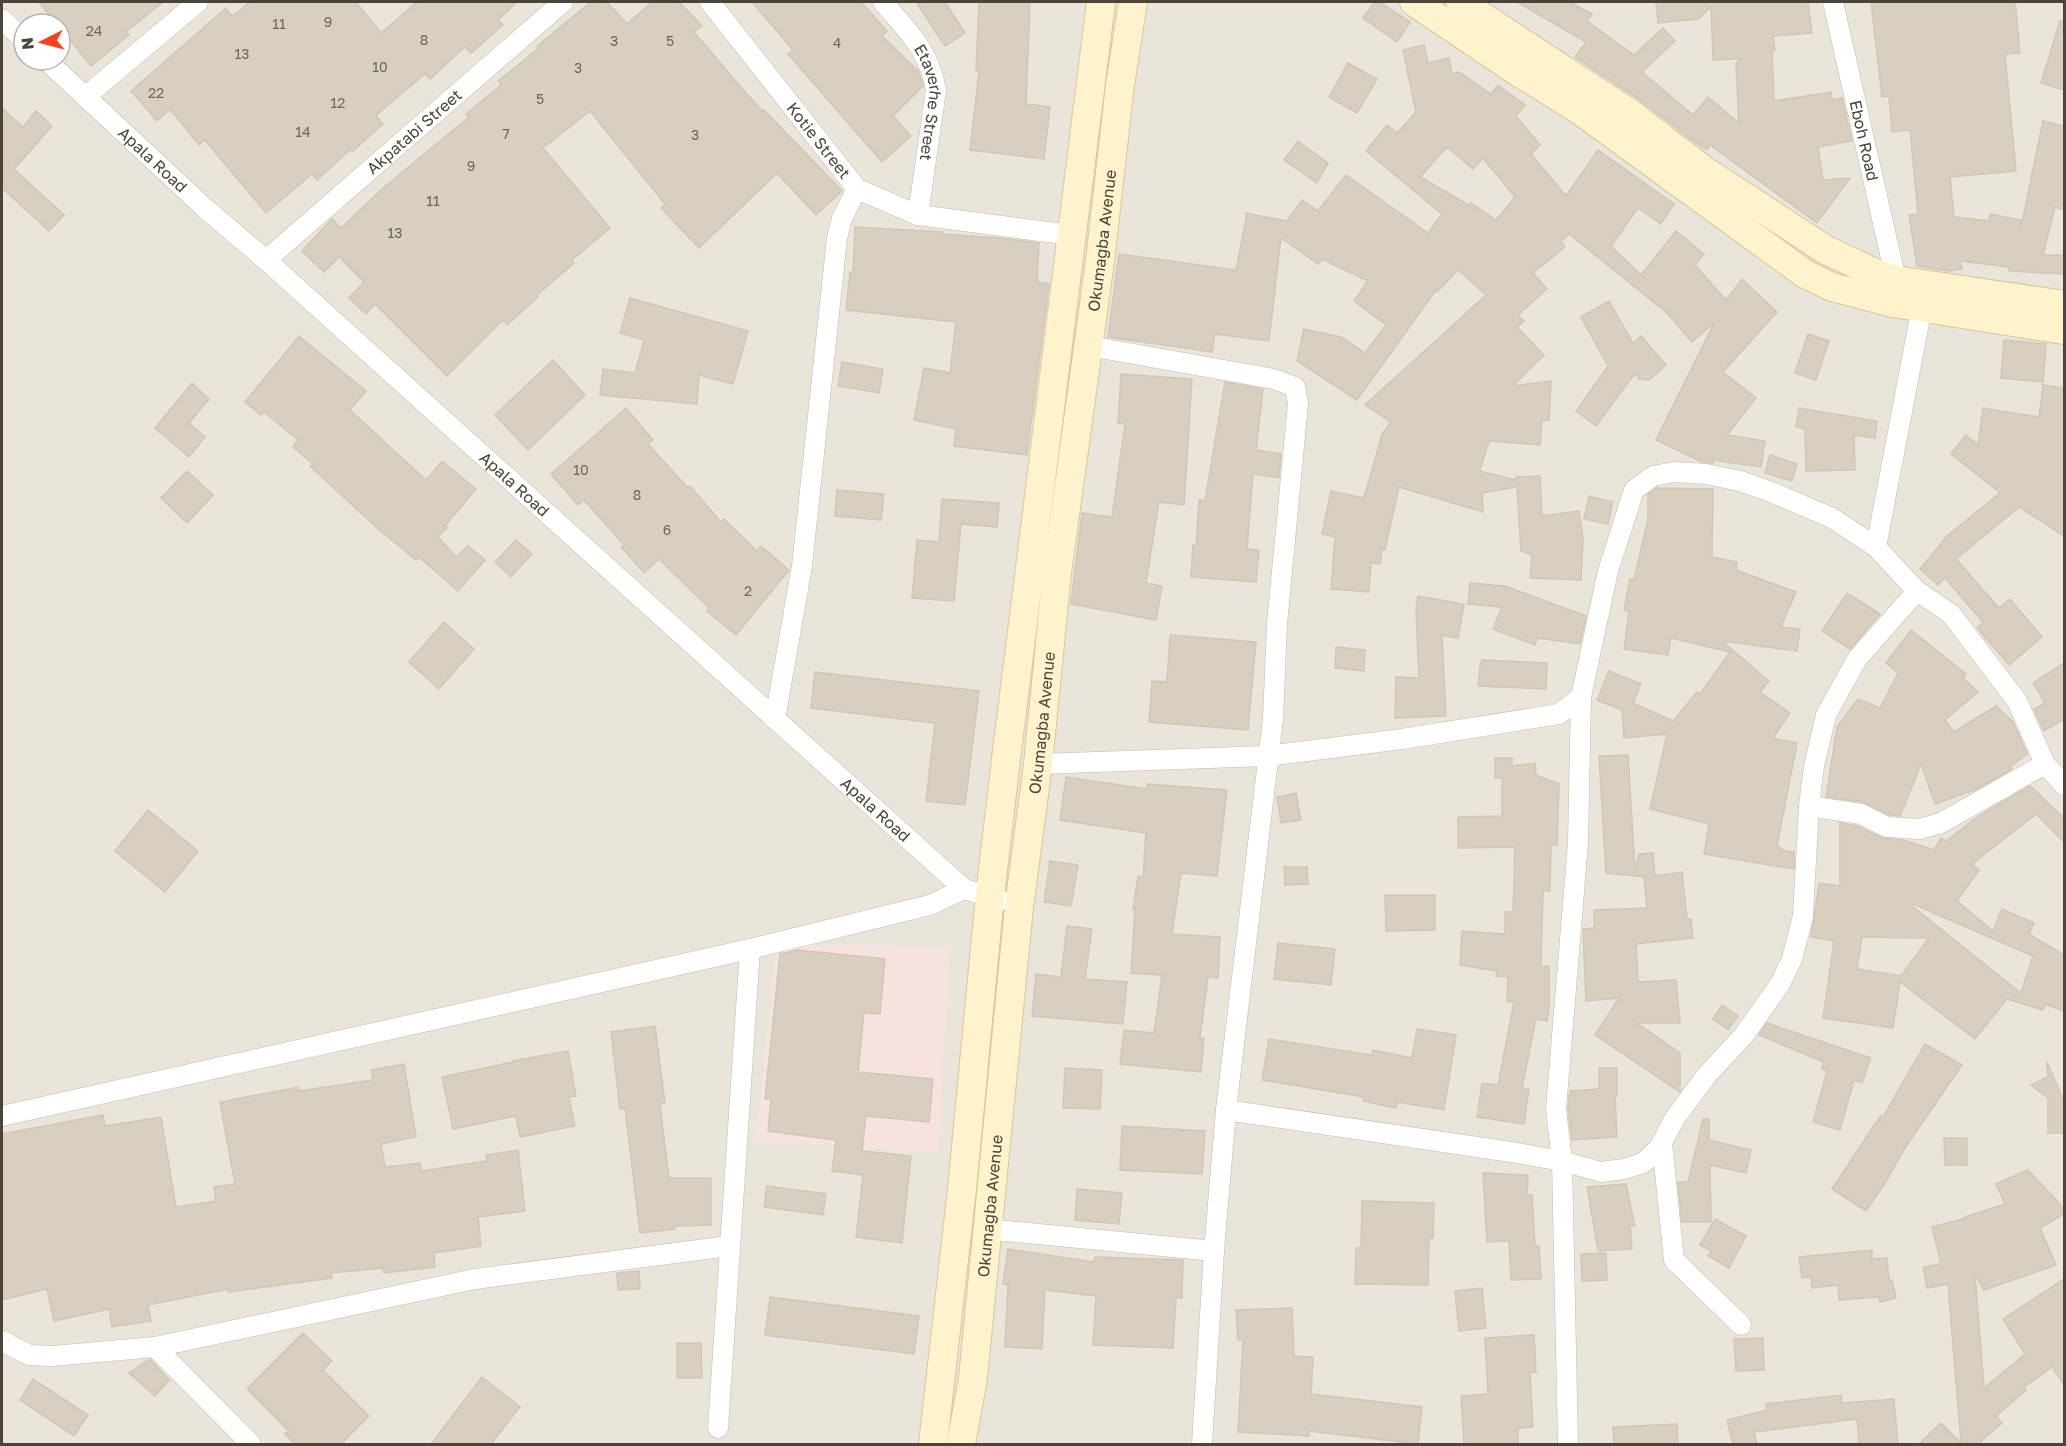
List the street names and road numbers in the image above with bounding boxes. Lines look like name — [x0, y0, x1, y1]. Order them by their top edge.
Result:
street label: Etaverhe Street — [910, 40, 946, 162]
street label: Akpatabi Street — [362, 85, 466, 178]
street label: Kotie Street — [783, 98, 855, 183]
street label: Eboh Road — [1846, 98, 1883, 183]
street label: Apala Road — [114, 123, 191, 197]
street label: Okumagba Avenue — [1083, 168, 1120, 313]
street label: Apala Road — [476, 447, 554, 521]
street label: Okumagba Avenue — [1024, 651, 1059, 795]
street label: Apala Road — [837, 773, 915, 846]
street label: Okumagba Avenue — [973, 1134, 1007, 1278]

